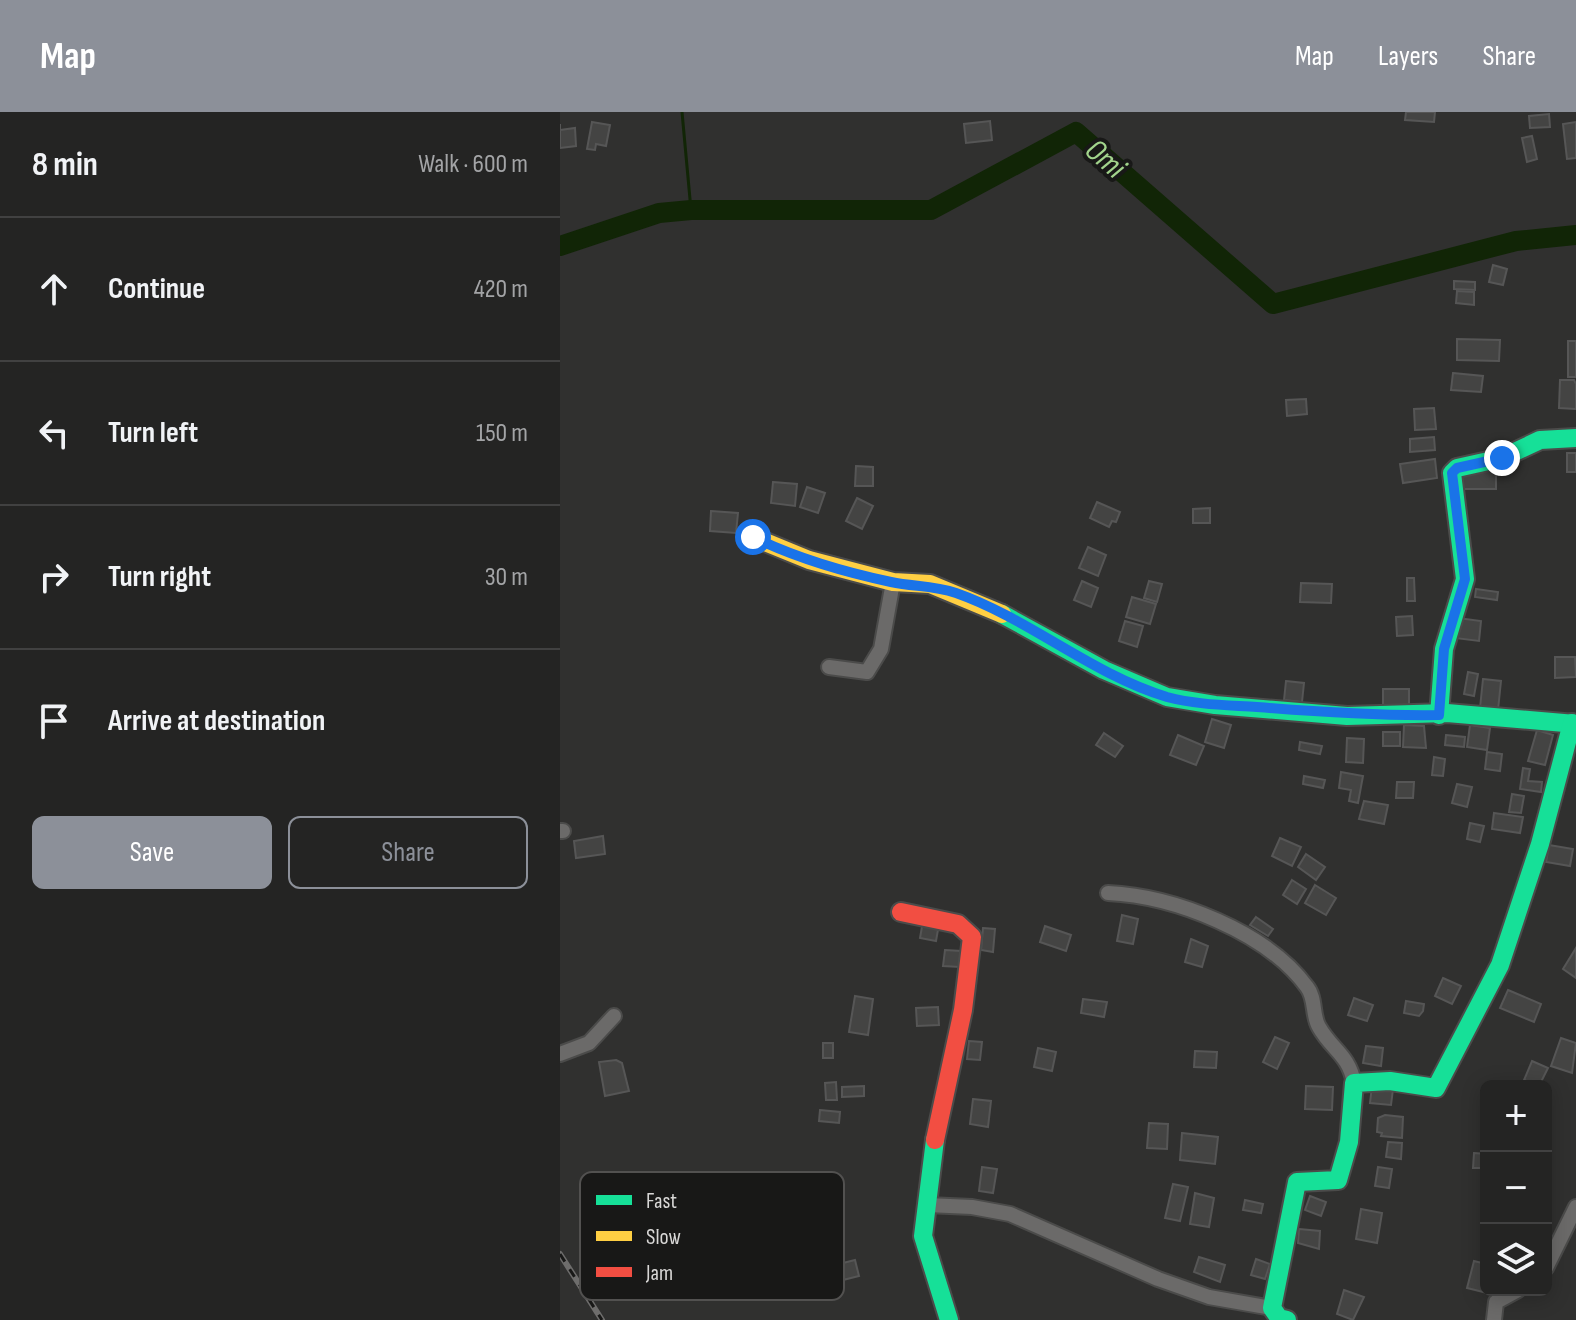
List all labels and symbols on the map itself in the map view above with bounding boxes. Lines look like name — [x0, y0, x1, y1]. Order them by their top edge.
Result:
water label: Omi — [1077, 131, 1134, 188]
route end — [1484, 440, 1520, 476]
route start — [735, 519, 771, 555]
legend — [580, 1172, 844, 1300]
text: Fast — [646, 1188, 677, 1215]
text: Slow — [646, 1224, 681, 1251]
text: Jam — [645, 1260, 673, 1287]

